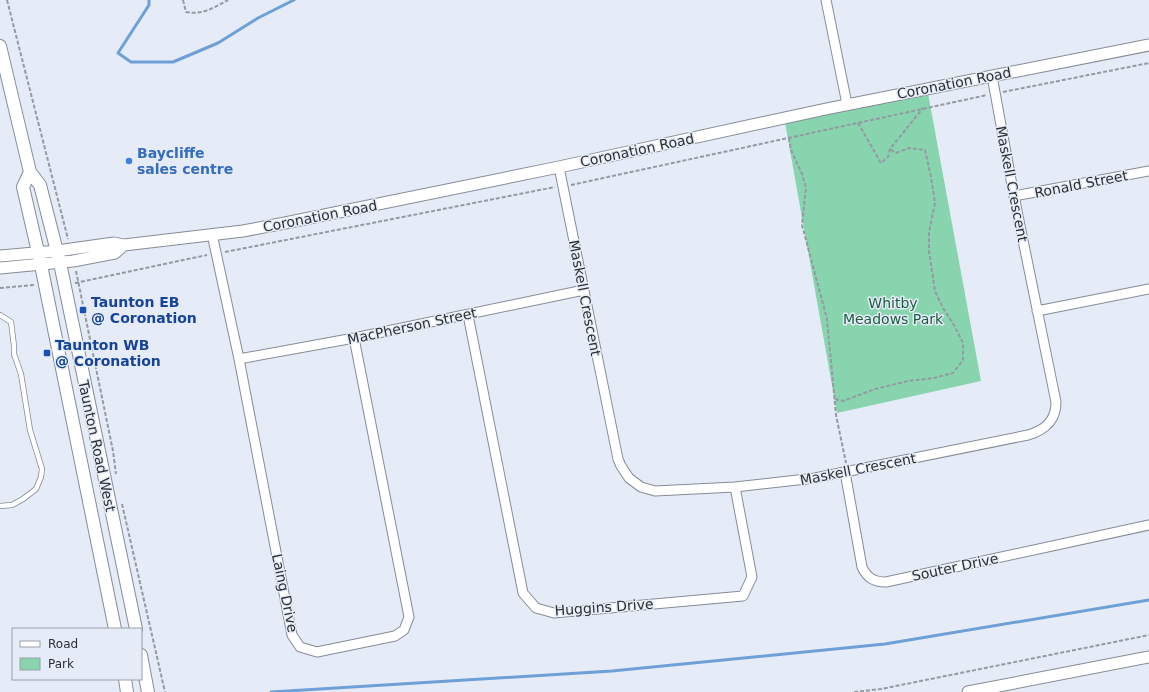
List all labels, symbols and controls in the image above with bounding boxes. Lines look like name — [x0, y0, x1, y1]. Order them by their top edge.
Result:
street label: Coronation Road — [895, 64, 1013, 102]
street label: Maskell Crescent — [993, 124, 1031, 244]
street label: Coronation Road — [578, 130, 696, 170]
place label: Baycliffe sales centre — [137, 145, 233, 177]
marker: Baycliffe sales centre — [124, 156, 134, 166]
street label: Ronald Street — [1033, 167, 1130, 201]
street label: Coronation Road — [261, 197, 379, 235]
street label: Maskell Crescent — [566, 238, 604, 358]
place label: Taunton EB @ Coronation — [91, 294, 197, 326]
park label: Whitby Meadows Park — [843, 295, 944, 327]
street label: MacPherson Street — [346, 304, 479, 348]
marker: Taunton EB @ Coronation — [78, 305, 88, 315]
place label: Taunton WB @ Coronation — [55, 337, 161, 369]
marker: Taunton WB @ Coronation — [42, 348, 52, 358]
street label: Taunton Road West — [75, 378, 119, 514]
street label: Maskell Crescent — [798, 450, 918, 488]
street label: Souter Drive — [910, 550, 1000, 584]
street label: Laing Drive — [269, 552, 301, 634]
street label: Huggins Drive — [554, 596, 654, 618]
legend — [12, 628, 142, 680]
text: Road — [48, 637, 78, 651]
text: Park — [48, 657, 74, 671]

